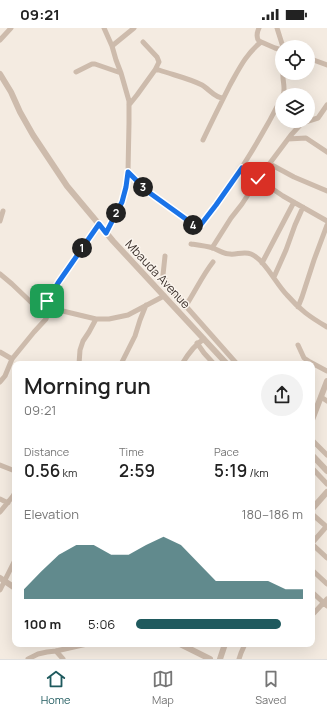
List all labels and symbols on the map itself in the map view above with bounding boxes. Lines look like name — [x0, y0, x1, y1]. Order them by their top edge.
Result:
pin — [241, 162, 275, 196]
pin: 3 — [133, 177, 153, 197]
pin: 2 — [106, 203, 126, 223]
pin: 4 — [183, 215, 203, 235]
street label: Mbauda Avenue — [122, 236, 194, 312]
pin: 1 — [72, 238, 92, 258]
pin — [30, 284, 64, 318]

